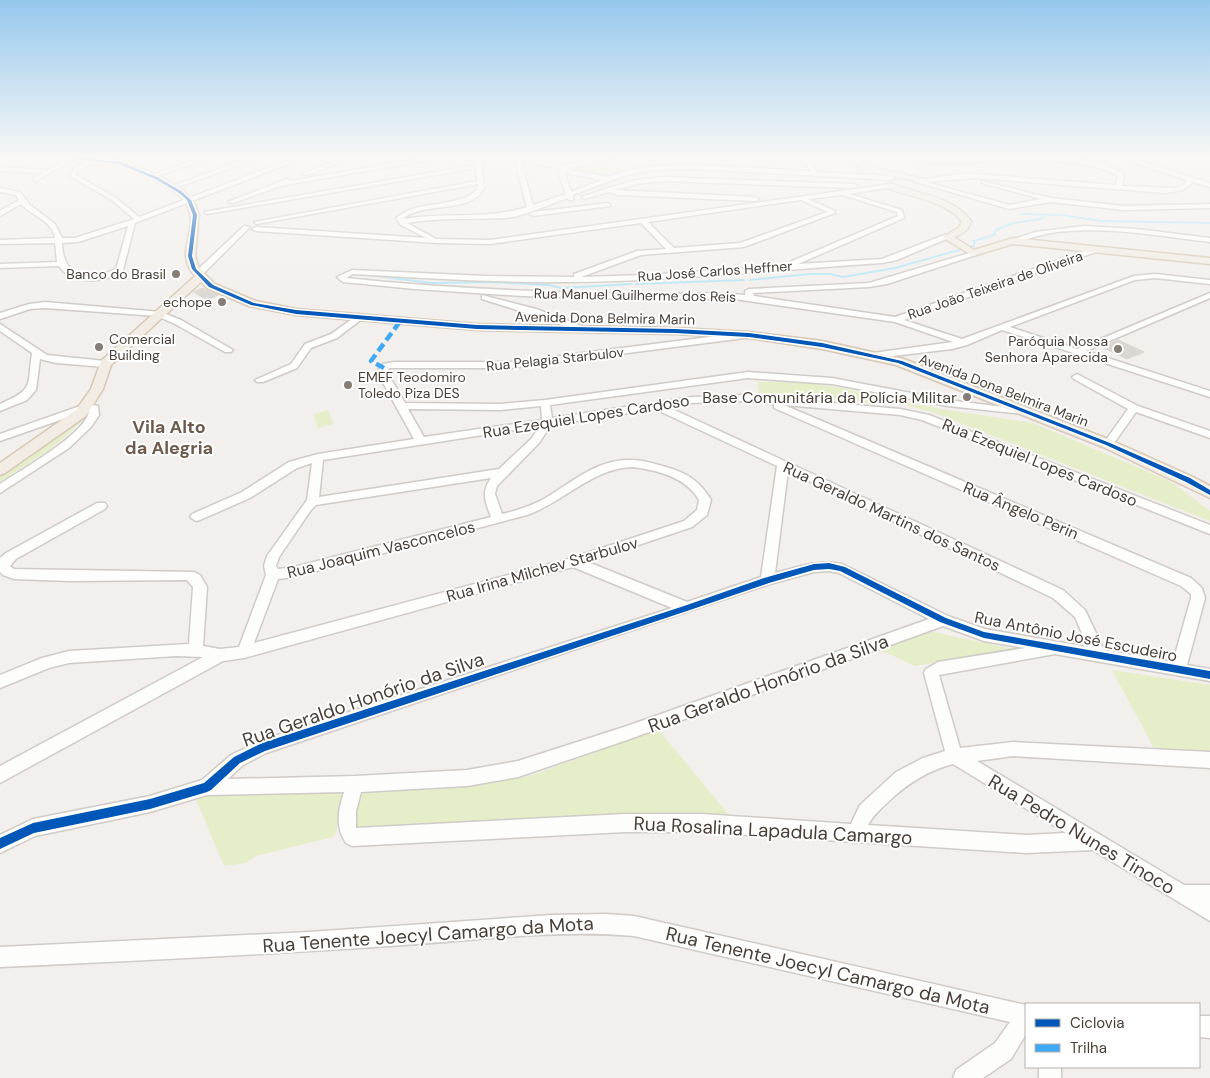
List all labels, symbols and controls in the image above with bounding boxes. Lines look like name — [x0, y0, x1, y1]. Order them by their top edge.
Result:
street label: Rua João Teixeira de Oliveira — [905, 247, 1085, 323]
street label: Rua José Carlos Heffner — [637, 257, 793, 285]
place label: Banco do Brasil — [66, 265, 166, 283]
marker: Banco do Brasil — [170, 268, 182, 280]
street label: Rua Manuel Guilherme dos Reis — [534, 284, 736, 306]
place label: echope — [163, 293, 212, 311]
marker: echope — [216, 296, 228, 308]
street label: Avenida Dona Belmira Marin — [515, 307, 695, 329]
place label: Comercial Building — [109, 330, 175, 364]
place label: Paróquia Nossa Senhora Aparecida — [985, 332, 1108, 366]
marker: Comercial Building — [93, 341, 105, 353]
street label: Rua Pelagia Starbulov — [485, 343, 625, 375]
marker: Paróquia Nossa Senhora Aparecida — [1112, 343, 1124, 355]
street label: Avenida Dona Belmira Marin — [917, 349, 1091, 431]
place label: EMEF Teodomiro Toledo Piza DES — [358, 368, 466, 402]
marker: EMEF Teodomiro Toledo Piza DES — [342, 379, 354, 391]
place label: Base Comunitária da Polícia Militar — [702, 387, 957, 408]
street label: Rua Ezequiel Lopes Cardoso — [481, 390, 691, 443]
marker: Base Comunitária da Polícia Militar — [961, 391, 973, 403]
street label: Rua Ezequiel Lopes Cardoso — [939, 414, 1141, 511]
district label: Vila Alto da Alegria — [125, 415, 213, 460]
street label: Rua Geraldo Martins dos Santos — [780, 457, 1004, 576]
street label: Rua Ângelo Perin — [960, 477, 1082, 544]
street label: Rua Joaquim Vasconcelos — [285, 516, 477, 583]
street label: Rua Irina Milchev Starbulov — [444, 532, 641, 607]
street label: Rua Antônio José Escudeiro — [973, 607, 1179, 666]
street label: Rua Geraldo Honório da Silva — [645, 628, 892, 739]
street label: Rua Geraldo Honório da Silva — [239, 646, 487, 753]
street label: Rua Pedro Nunes Tinoco — [984, 769, 1180, 900]
street label: Rua Rosalina Lapadula Camargo — [633, 811, 913, 850]
street label: Rua Tenente Joecyl Camargo da Mota — [262, 910, 594, 959]
street label: Rua Tenente Joecyl Camargo da Mota — [663, 921, 992, 1020]
legend — [1025, 1003, 1200, 1068]
text: Ciclovia — [1070, 1013, 1124, 1033]
text: Trilha — [1070, 1038, 1107, 1058]

